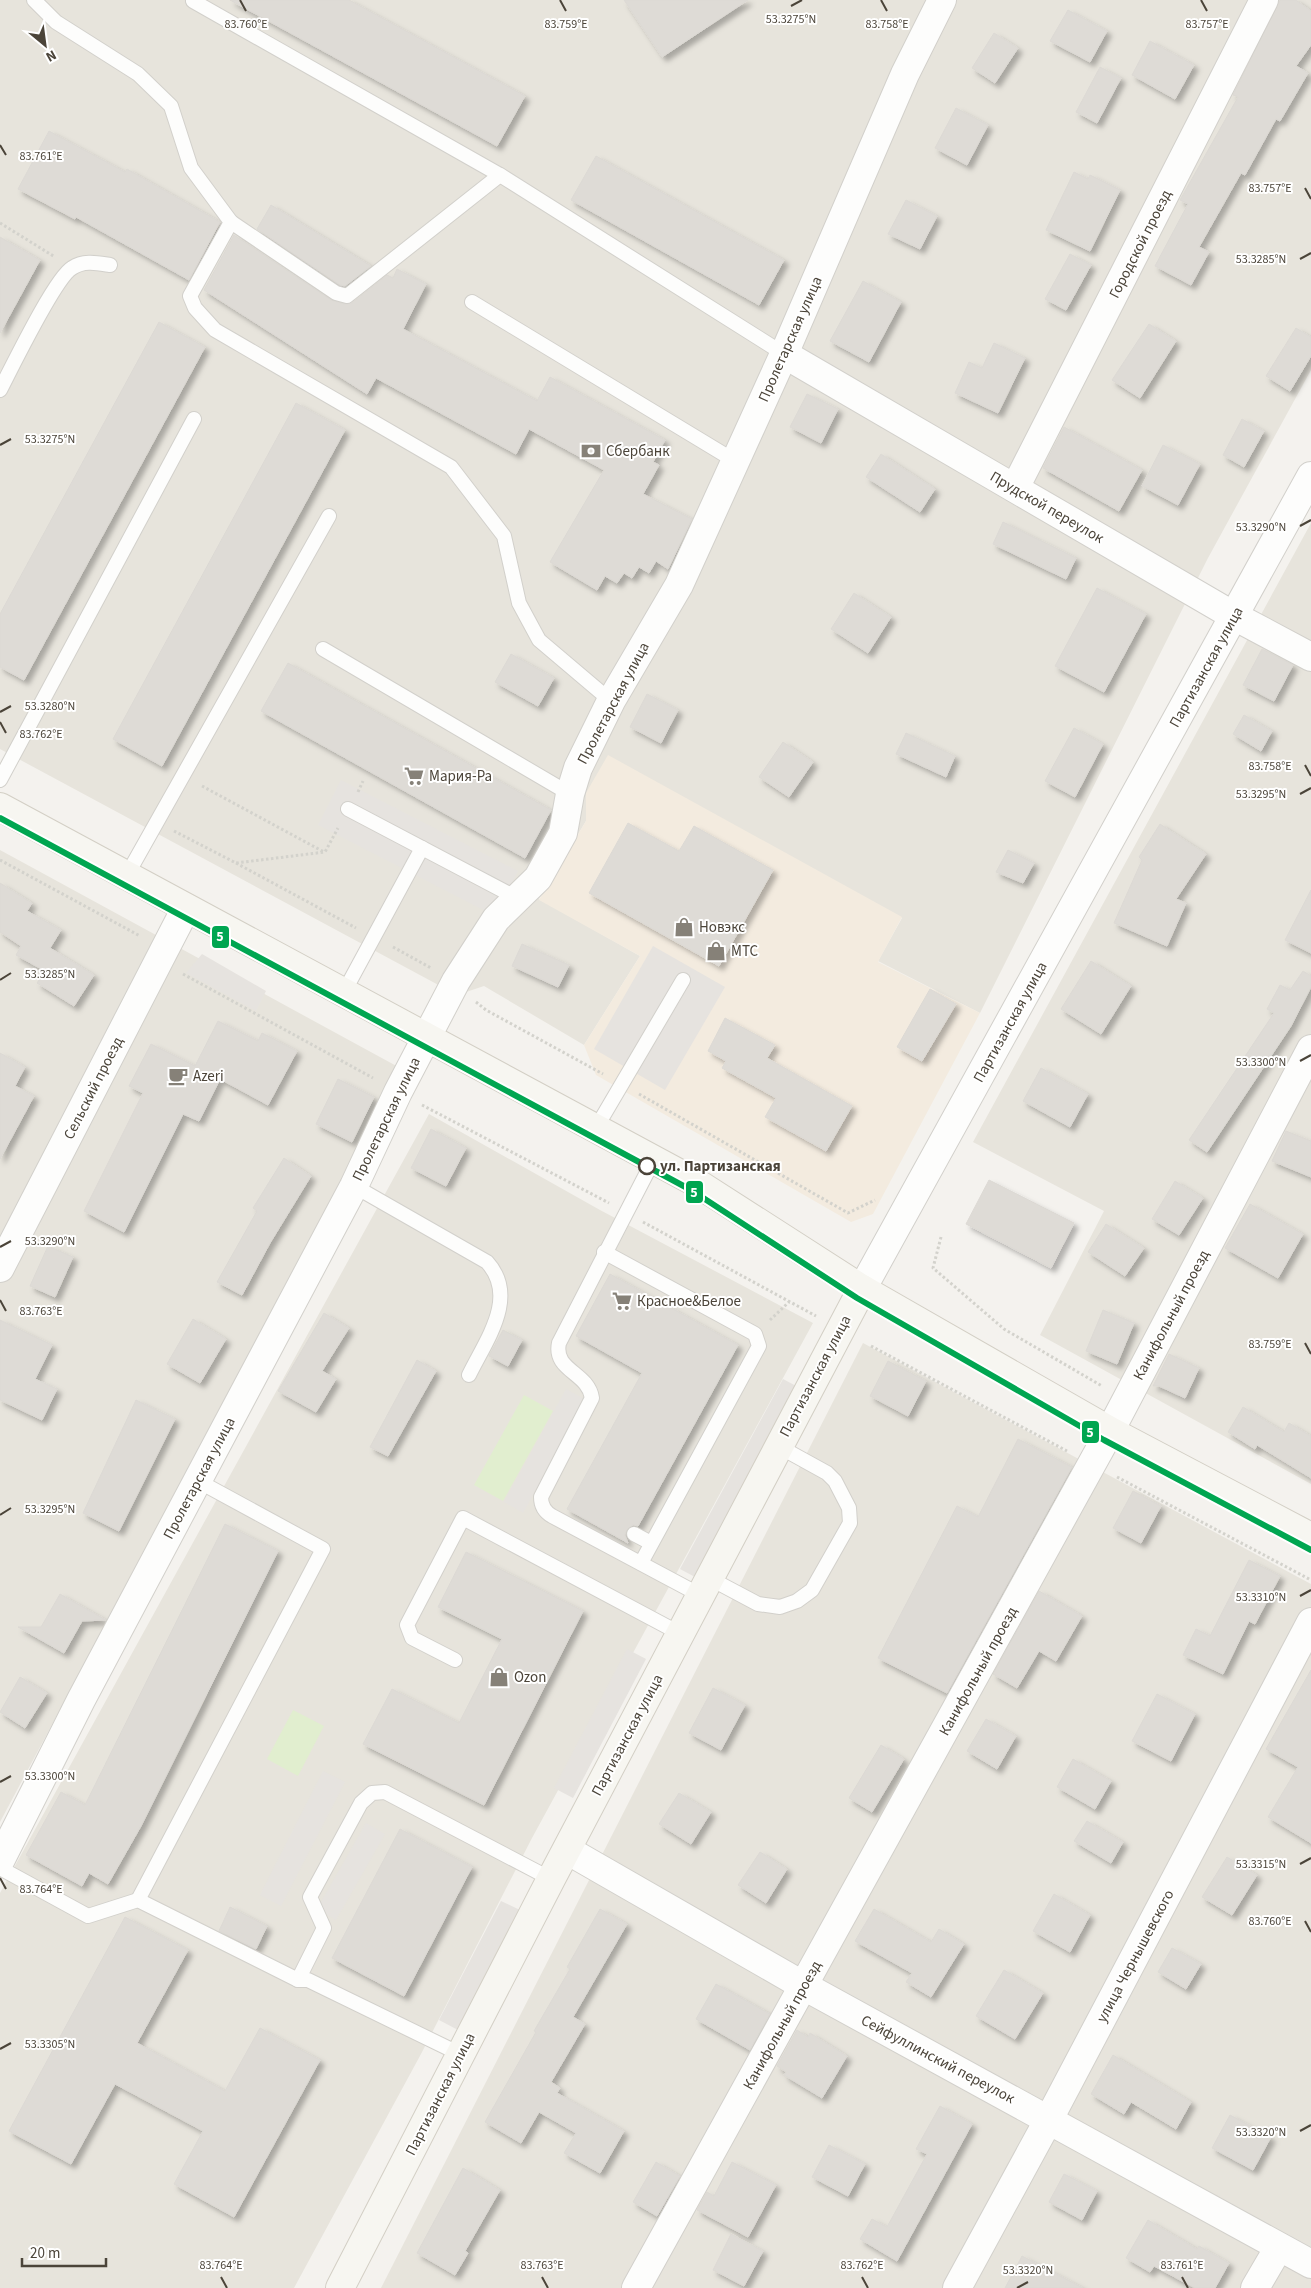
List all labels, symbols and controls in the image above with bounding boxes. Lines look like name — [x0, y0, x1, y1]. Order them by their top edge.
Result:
text: 53.3275°N — [766, 11, 816, 28]
text: 83.760°E — [224, 16, 268, 33]
text: 83.759°E — [544, 16, 588, 33]
text: 83.758°E — [865, 16, 909, 33]
text: 83.757°E — [1185, 16, 1229, 33]
north arrow — [20, 20, 70, 70]
text: N — [42, 44, 60, 66]
text: 83.761°E — [19, 148, 63, 165]
text: 83.757°E — [1248, 180, 1292, 197]
street label: Городской проезд — [1104, 186, 1177, 302]
text: 53.3285°N — [1236, 251, 1286, 268]
street label: Пролетарская улица — [753, 273, 828, 405]
text: 53.3275°N — [25, 431, 75, 448]
bank icon: Сбербанк — [580, 440, 602, 462]
place label: Сбербанк — [606, 441, 670, 462]
street label: Прудской переулок — [986, 466, 1108, 549]
text: 53.3290°N — [1236, 519, 1286, 536]
street label: Партизанская улица — [1164, 603, 1248, 731]
street label: Пролетарская улица — [572, 638, 655, 768]
text: 53.3280°N — [25, 698, 75, 715]
text: 83.762°E — [19, 726, 63, 743]
text: 83.758°E — [1248, 758, 1292, 775]
supermarket icon: Мария-Ра — [403, 765, 425, 787]
place label: Мария-Ра — [429, 766, 492, 787]
text: 53.3295°N — [1236, 786, 1286, 803]
shop icon: Новэкс — [673, 916, 695, 938]
place label: Новэкс — [699, 917, 745, 938]
line badge: 5 — [211, 925, 230, 949]
text: 5 — [216, 927, 224, 947]
shop icon: МТС — [705, 940, 727, 962]
place label: МТС — [731, 941, 759, 962]
street label: Партизанская улица — [968, 958, 1052, 1086]
text: 53.3285°N — [25, 966, 75, 983]
street label: Сельский проезд — [59, 1033, 128, 1143]
street label: Пролетарская улица — [347, 1054, 426, 1185]
text: 53.3300°N — [1236, 1054, 1286, 1071]
cafe icon: Azeri — [167, 1065, 189, 1087]
place label: Azeri — [193, 1066, 224, 1087]
place label: ул. Партизанская — [660, 1156, 781, 1177]
marker: ул. Партизанская — [638, 1157, 656, 1175]
line badge: 5 — [685, 1180, 704, 1204]
text: 5 — [690, 1183, 698, 1203]
text: 53.3290°N — [25, 1233, 75, 1250]
street label: Канифольный проезд — [1128, 1246, 1215, 1384]
supermarket icon: Красное&Белое — [611, 1290, 633, 1312]
place label: Красное&Белое — [637, 1291, 741, 1312]
text: 83.763°E — [19, 1303, 63, 1320]
street label: Партизанская улица — [774, 1312, 856, 1441]
text: 83.759°E — [1248, 1336, 1292, 1353]
street label: Пролетарская улица — [158, 1413, 241, 1543]
line badge: 5 — [1081, 1420, 1100, 1444]
text: 5 — [1086, 1423, 1094, 1443]
text: 53.3295°N — [25, 1501, 75, 1518]
text: 53.3310°N — [1236, 1589, 1286, 1606]
street label: Канифольный проезд — [934, 1603, 1023, 1740]
shop icon: Ozon — [488, 1666, 510, 1688]
place label: Ozon — [514, 1667, 546, 1688]
street label: Партизанская улица — [586, 1671, 668, 1800]
text: 53.3300°N — [25, 1768, 75, 1785]
text: 53.3315°N — [1236, 1856, 1286, 1873]
text: 83.764°E — [19, 1881, 63, 1898]
street label: улица Чернышевского — [1092, 1886, 1179, 2026]
text: 83.760°E — [1248, 1913, 1292, 1930]
street label: Канифольный проезд — [738, 1957, 827, 2094]
street label: Сейфуллинский переулок — [857, 2010, 1019, 2109]
street label: Партизанская улица — [400, 2029, 480, 2159]
text: 53.3305°N — [25, 2036, 75, 2053]
text: 53.3320°N — [1236, 2124, 1286, 2141]
scale bar — [22, 2236, 106, 2268]
text: 20 m — [30, 2243, 60, 2264]
text: 83.764°E — [199, 2257, 243, 2274]
text: 83.763°E — [520, 2257, 564, 2274]
text: 83.762°E — [840, 2257, 884, 2274]
text: 83.761°E — [1160, 2257, 1204, 2274]
text: 53.3320°N — [1003, 2262, 1053, 2279]

